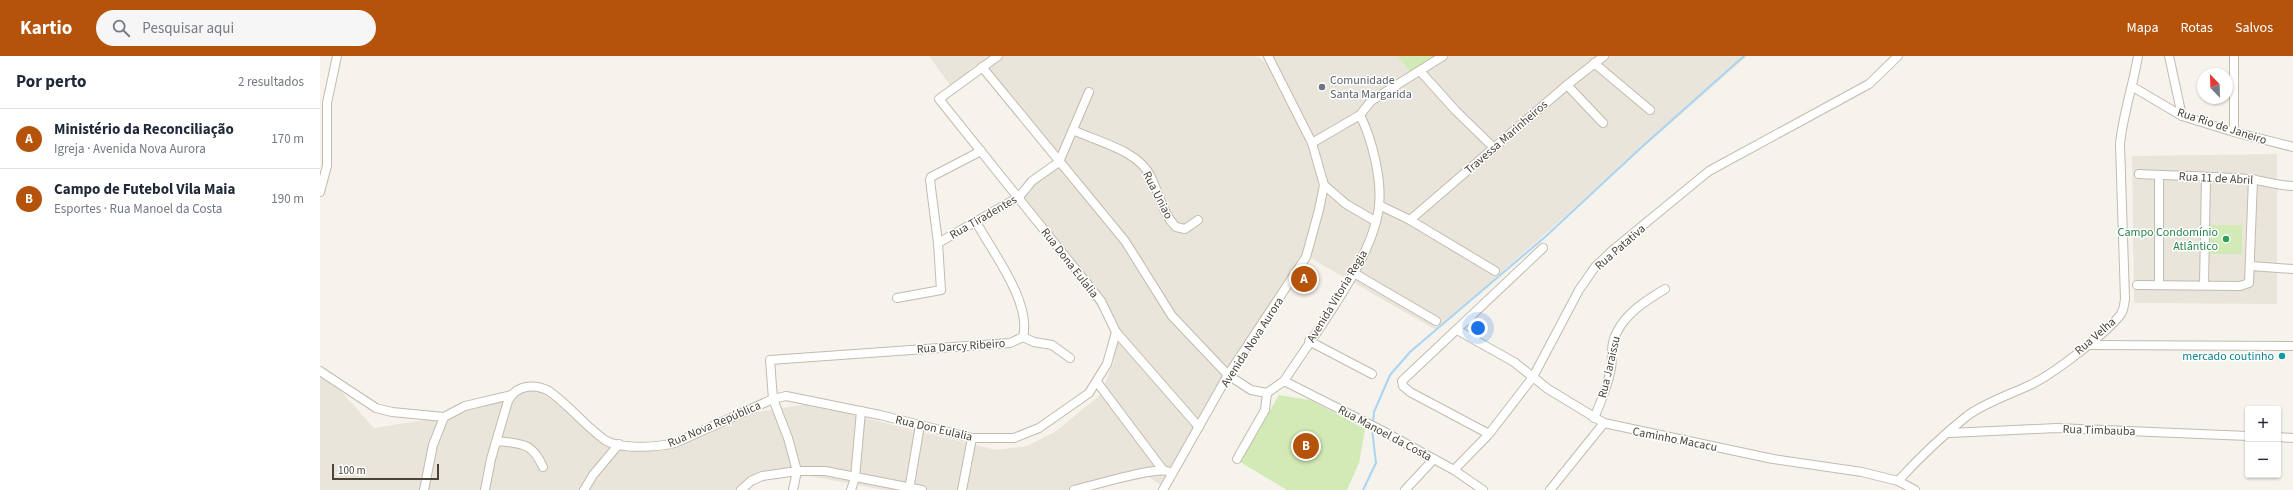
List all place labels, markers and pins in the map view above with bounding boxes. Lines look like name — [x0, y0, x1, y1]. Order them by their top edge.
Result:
place label: Comunidade Santa Margarida — [1330, 72, 1412, 103]
marker: Comunidade Santa Margarida — [1317, 82, 1327, 92]
place label: Campo Condomínio Atlântico — [2118, 224, 2218, 255]
marker: Campo Condomínio Atlântico — [2221, 234, 2231, 244]
pin: A — [1291, 264, 1317, 294]
place label: mercado coutinho — [2182, 348, 2274, 365]
marker: mercado coutinho — [2277, 351, 2287, 361]
pin: B — [1293, 431, 1319, 461]

